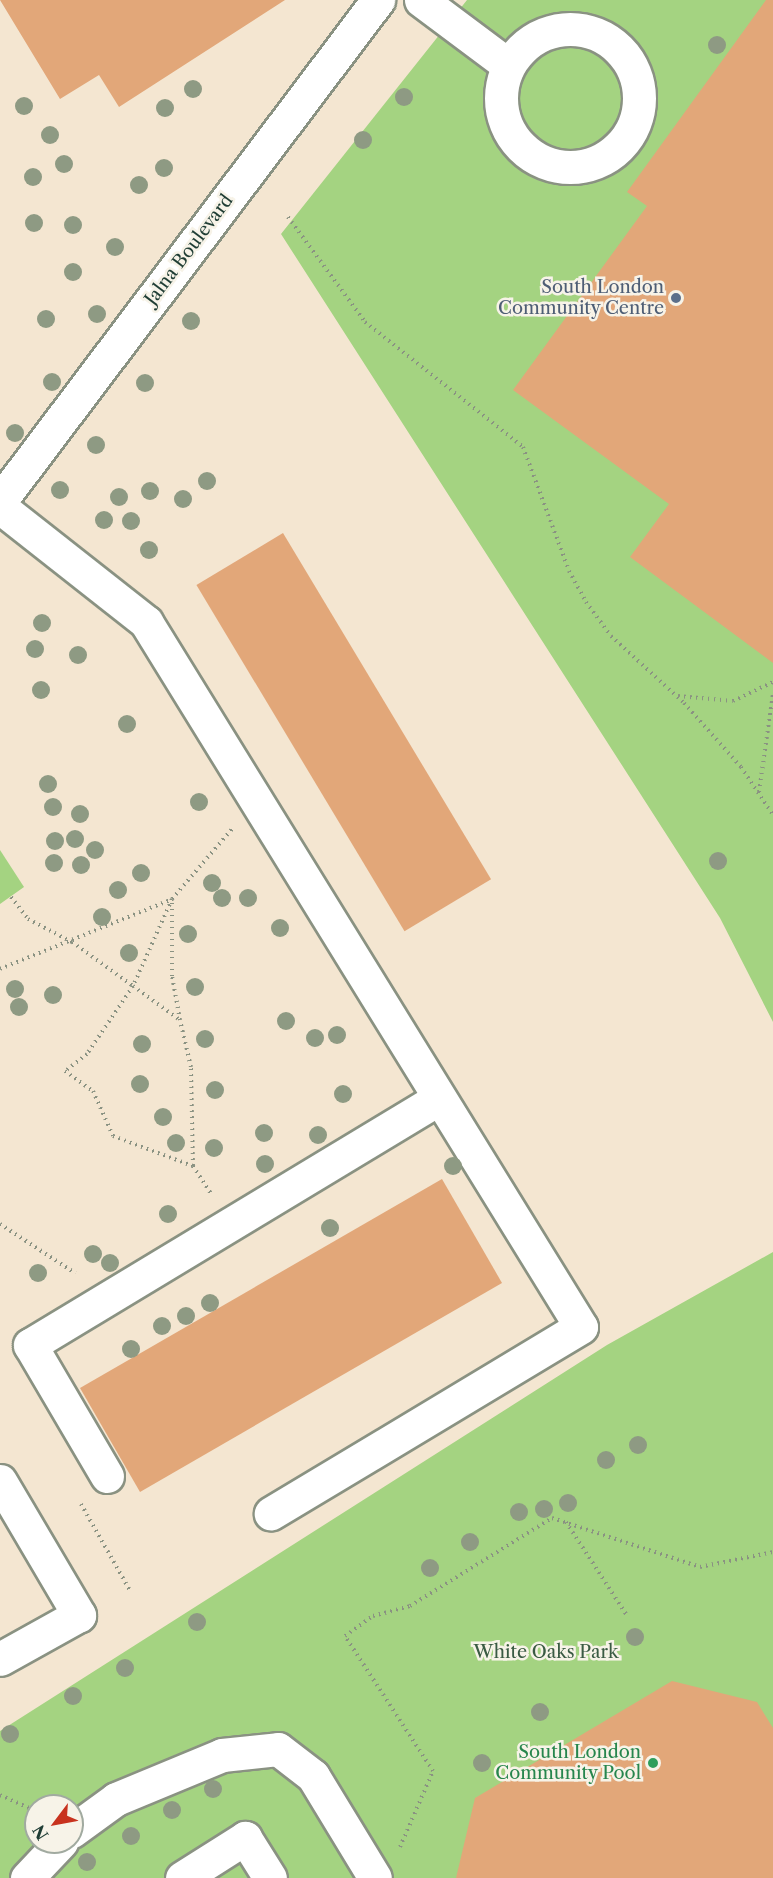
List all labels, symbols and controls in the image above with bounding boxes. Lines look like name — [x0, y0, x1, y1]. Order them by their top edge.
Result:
street label: Jalna Boulevard — [140, 190, 238, 310]
place label: South London Community Centre — [498, 277, 664, 320]
marker: South London Community Centre — [669, 291, 683, 305]
park label: White Oaks Park — [474, 1641, 618, 1663]
place label: South London Community Pool — [495, 1742, 641, 1784]
marker: South London Community Pool — [646, 1756, 660, 1770]
north arrow — [24, 1794, 84, 1854]
text: N — [28, 1821, 53, 1844]

